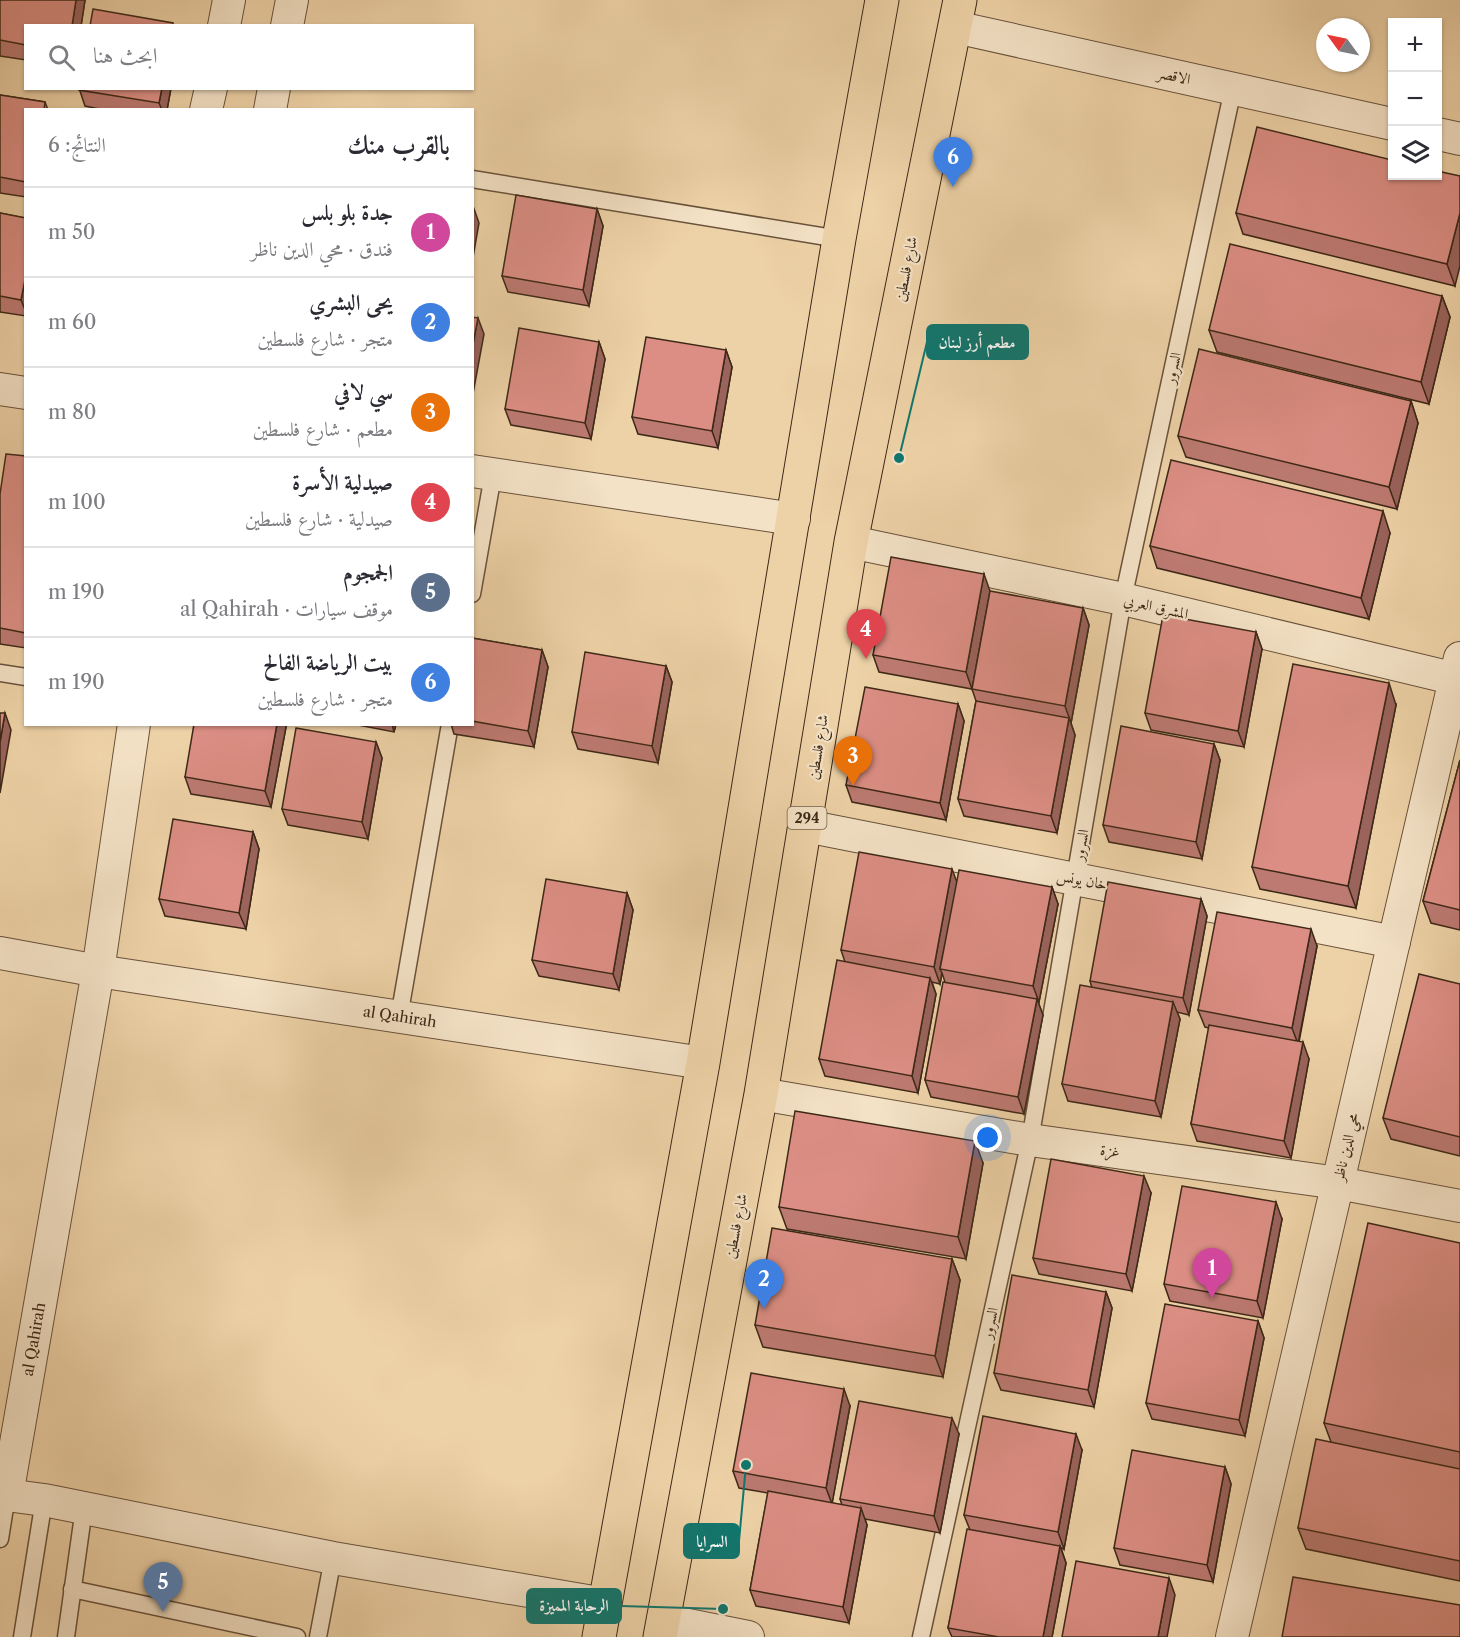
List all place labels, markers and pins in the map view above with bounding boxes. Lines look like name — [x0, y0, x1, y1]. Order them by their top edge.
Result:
pin: 6 — [934, 138, 972, 187]
callout: مطعم أرز لبنان — [927, 325, 1028, 359]
pin: 4 — [846, 610, 886, 659]
pin: 3 — [834, 736, 872, 786]
pin: 1 — [1192, 1248, 1232, 1298]
pin: 2 — [744, 1260, 783, 1309]
callout: السرايا — [684, 1524, 739, 1558]
pin: 5 — [144, 1562, 182, 1612]
callout: الرحابة المميزة — [527, 1589, 621, 1623]

